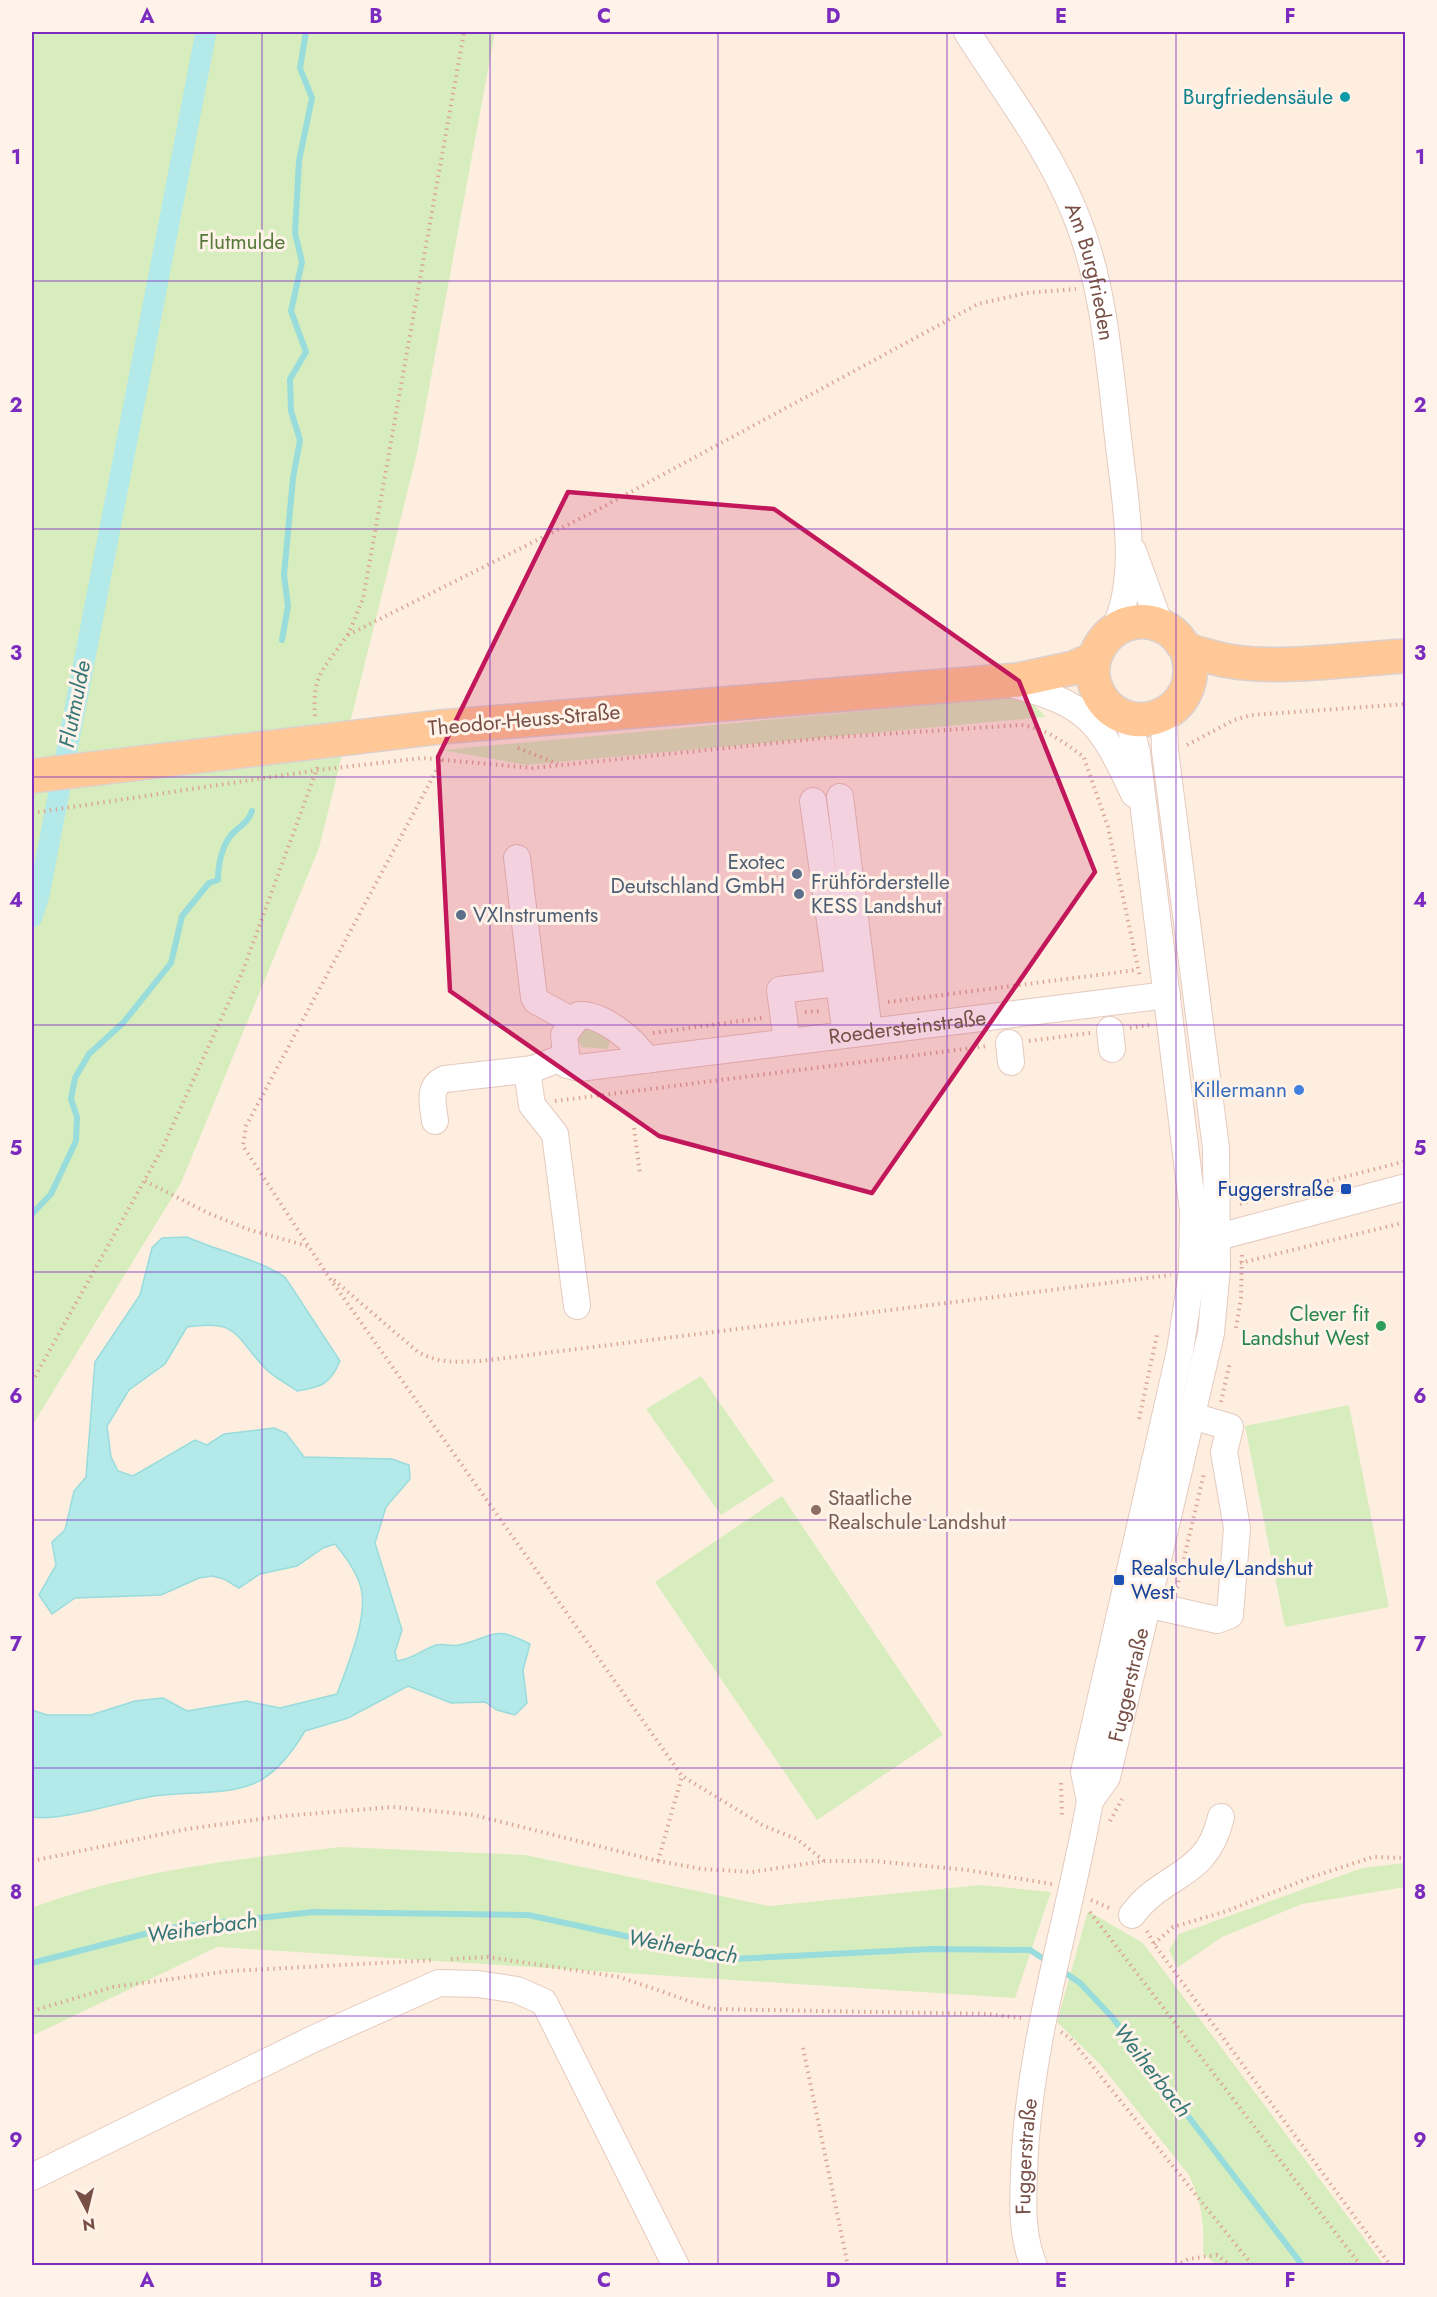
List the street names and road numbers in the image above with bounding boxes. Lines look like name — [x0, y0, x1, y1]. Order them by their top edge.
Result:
street label: Am Burgfrieden — [1057, 198, 1121, 343]
street label: Theodor-Heuss-Straße — [427, 697, 622, 743]
street label: Roedersteinstraße — [827, 1003, 988, 1052]
street label: Fuggerstraße — [1101, 1625, 1157, 1745]
street label: Fuggerstraße — [1008, 2096, 1045, 2215]

